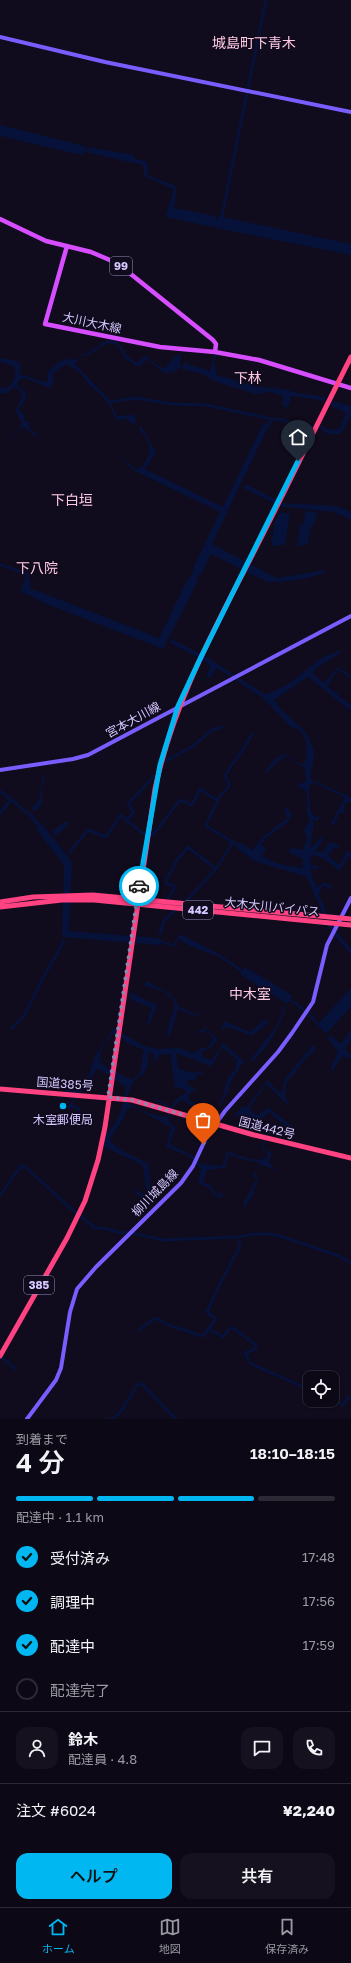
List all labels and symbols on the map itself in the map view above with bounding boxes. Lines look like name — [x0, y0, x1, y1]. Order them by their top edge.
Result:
district label: 城島町下青木 — [212, 34, 296, 51]
road number: 99 — [110, 257, 132, 275]
street label: 大川大木線 — [61, 309, 123, 336]
district label: 下林 — [234, 369, 262, 386]
pin — [281, 420, 315, 461]
district label: 下白垣 — [51, 491, 93, 508]
district label: 下八院 — [16, 559, 58, 576]
street label: 宮本大川線 — [103, 698, 163, 741]
courier — [119, 866, 159, 906]
street label: 大木大川バイパス — [224, 894, 320, 919]
road number: 442 — [183, 901, 213, 919]
district label: 中木室 — [229, 985, 271, 1002]
street label: 国道385号 — [36, 1074, 94, 1093]
marker: 木室郵便局 — [58, 1101, 68, 1111]
pin — [186, 1103, 220, 1144]
place label: 木室郵便局 — [33, 1112, 93, 1127]
street label: 国道442号 — [237, 1113, 297, 1142]
street label: 柳川城島線 — [128, 1166, 181, 1219]
road number: 385 — [24, 1276, 54, 1294]

